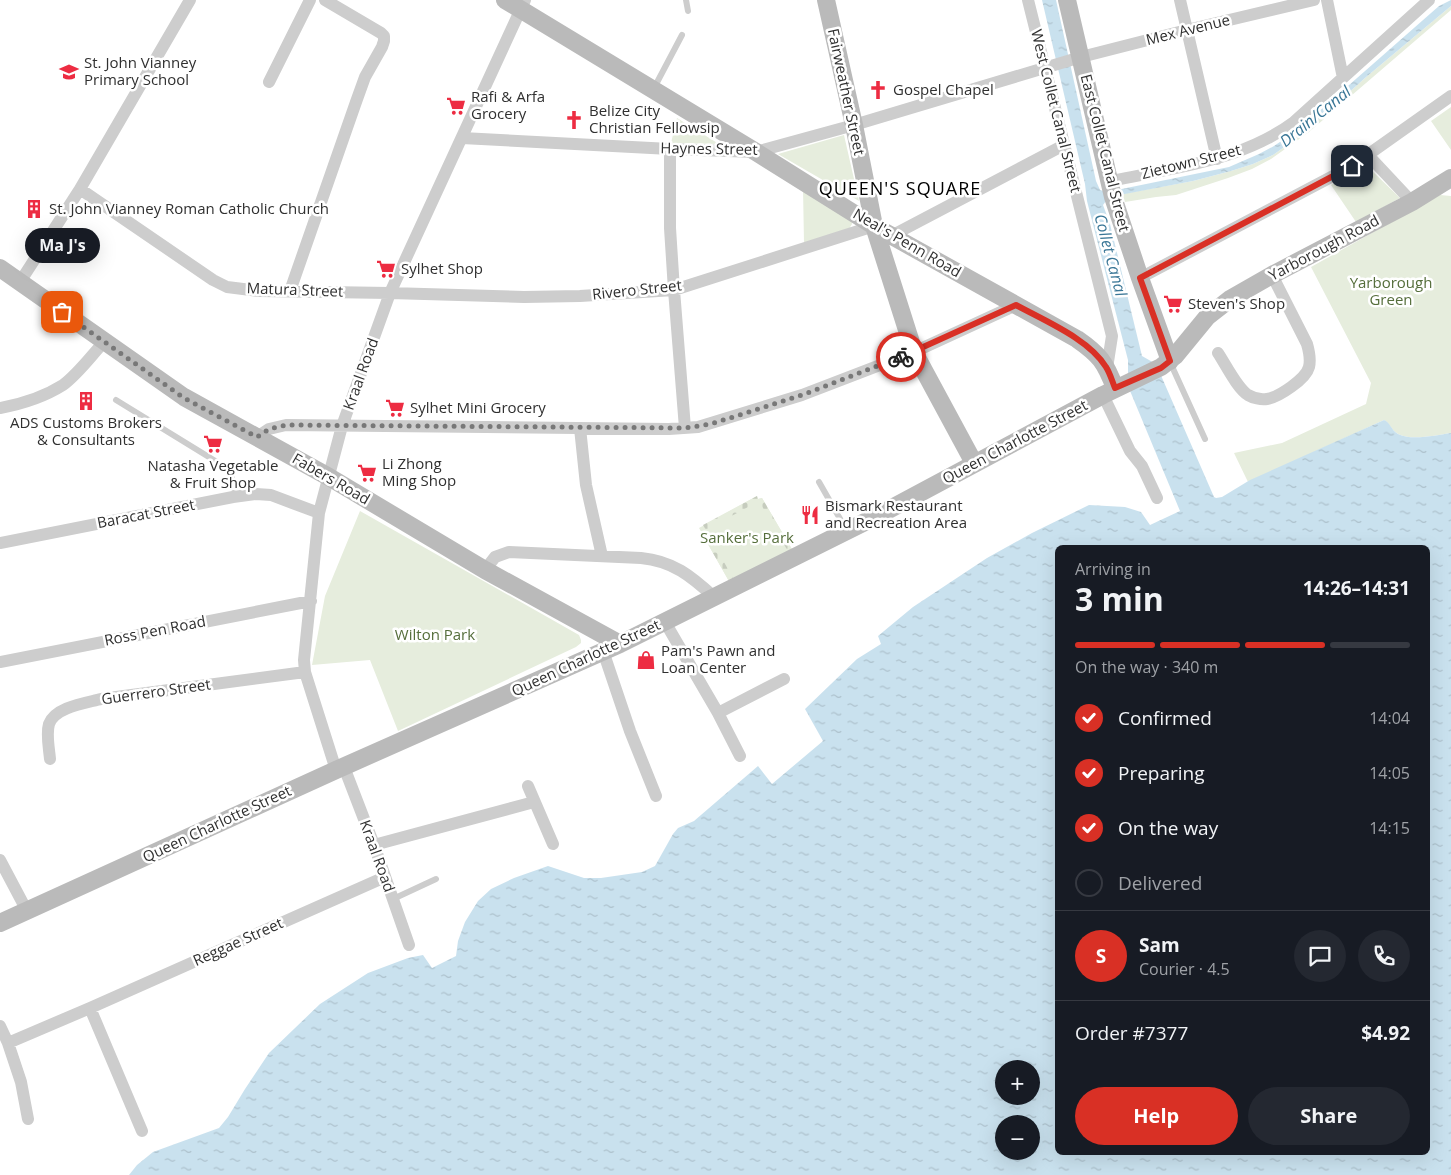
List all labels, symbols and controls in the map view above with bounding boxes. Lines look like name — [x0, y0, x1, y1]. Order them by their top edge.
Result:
street label: Mex Avenue — [1144, 9, 1232, 49]
street label: Fairweather Street — [824, 26, 870, 157]
street label: West Collet Canal Street — [1027, 27, 1087, 194]
place label: St. John Vianney Primary School — [84, 52, 197, 89]
school or university icon: St. John Vianney Primary School — [58, 61, 80, 83]
street label: East Collet Canal Street — [1077, 72, 1135, 234]
church icon: Gospel Chapel — [867, 79, 889, 101]
place label: Gospel Chapel — [893, 79, 994, 99]
water label: Drain/Canal — [1275, 80, 1356, 152]
place label: Rafi & Arfa Grocery — [471, 86, 545, 123]
supermarket icon: Rafi & Arfa Grocery — [445, 95, 467, 117]
place label: Belize City Christian Fellowsip — [589, 100, 720, 137]
church icon: Belize City Christian Fellowsip — [563, 109, 585, 131]
street label: Haynes Street — [660, 137, 758, 159]
street label: Zietown Street — [1139, 139, 1243, 183]
pin — [1331, 145, 1373, 187]
icon: home — [1338, 152, 1366, 180]
district label: QUEEN'S SQUARE — [819, 176, 981, 200]
building icon: St. John Vianney Roman Catholic Church — [23, 198, 45, 220]
place label: St. John Vianney Roman Catholic Church — [49, 198, 329, 218]
street label: Neal's Penn Road — [850, 203, 965, 281]
street label: Yarborough Road — [1265, 210, 1382, 285]
water label: Collet Canal — [1089, 211, 1133, 300]
callout: Ma J's — [24, 227, 100, 262]
text: Ma J's — [39, 234, 86, 256]
supermarket icon: Sylhet Shop — [375, 258, 397, 280]
place label: Sylhet Shop — [401, 258, 483, 278]
park label: Yarborough Green — [1350, 272, 1432, 309]
street label: Rivero Street — [591, 274, 683, 304]
street label: Matura Street — [246, 277, 344, 301]
pin — [41, 291, 83, 333]
supermarket icon: Steven's Shop — [1162, 293, 1184, 315]
place label: Steven's Shop — [1188, 293, 1285, 313]
icon: bag — [48, 298, 76, 326]
courier — [876, 332, 926, 382]
street label: Kraal Road — [338, 335, 382, 413]
icon: bike — [887, 343, 915, 371]
building icon: ADS Customs Brokers & Consultants — [75, 390, 97, 412]
street label: Queen Charlotte Street — [938, 394, 1091, 488]
supermarket icon: Sylhet Mini Grocery — [384, 397, 406, 419]
place label: Sylhet Mini Grocery — [410, 397, 546, 417]
place label: ADS Customs Brokers & Consultants — [10, 412, 162, 449]
supermarket icon: Natasha Vegetable & Fruit Shop — [202, 433, 224, 455]
street label: Fabers Road — [289, 448, 374, 508]
place label: Li Zhong Ming Shop — [382, 453, 456, 490]
place label: Natasha Vegetable & Fruit Shop — [148, 455, 278, 492]
supermarket icon: Li Zhong Ming Shop — [356, 462, 378, 484]
street label: Baracat Street — [95, 494, 196, 532]
place label: Bismark Restaurant and Recreation Area — [825, 495, 967, 532]
restaurant icon: Bismark Restaurant and Recreation Area — [799, 504, 821, 526]
park label: Sanker's Park — [700, 527, 794, 547]
text: Arriving in — [1075, 558, 1151, 580]
text: 14:26–14:31 — [1303, 575, 1410, 601]
text: 3 min — [1075, 577, 1164, 620]
street label: Ross Pen Road — [102, 610, 207, 650]
street label: Queen Charlotte Street — [508, 614, 663, 700]
park label: Wilton Park — [395, 624, 475, 644]
place label: Pam's Pawn and Loan Center — [661, 640, 775, 677]
shop icon: Pam's Pawn and Loan Center — [635, 649, 657, 671]
text: On the way · 340 m — [1075, 656, 1218, 678]
street label: Guerrero Street — [100, 673, 212, 709]
icon: check — [1075, 704, 1103, 732]
text: Confirmed — [1118, 705, 1212, 731]
text: 14:04 — [1369, 707, 1410, 729]
icon: check — [1075, 759, 1103, 787]
text: Preparing — [1118, 760, 1205, 786]
text: 14:05 — [1369, 762, 1410, 784]
street label: Queen Charlotte Street — [139, 780, 294, 866]
icon: check — [1075, 814, 1103, 842]
text: On the way — [1118, 815, 1218, 841]
street label: Kraal Road — [356, 817, 400, 895]
text: 14:15 — [1369, 817, 1410, 839]
text: Delivered — [1118, 870, 1202, 896]
street label: Reggae Street — [189, 912, 286, 970]
button: chat — [1294, 930, 1346, 982]
button: phone — [1358, 930, 1410, 982]
text: Sam — [1139, 932, 1180, 958]
text: S — [1096, 943, 1106, 969]
text: Courier · 4.5 — [1139, 958, 1230, 980]
text: Order #7377 — [1075, 1020, 1188, 1046]
text: $4.92 — [1361, 1020, 1410, 1046]
map controls — [995, 1060, 1040, 1160]
button: + — [995, 1060, 1040, 1105]
button: Help — [1075, 1087, 1238, 1145]
button: Share — [1248, 1087, 1410, 1145]
button: − — [995, 1115, 1040, 1160]

